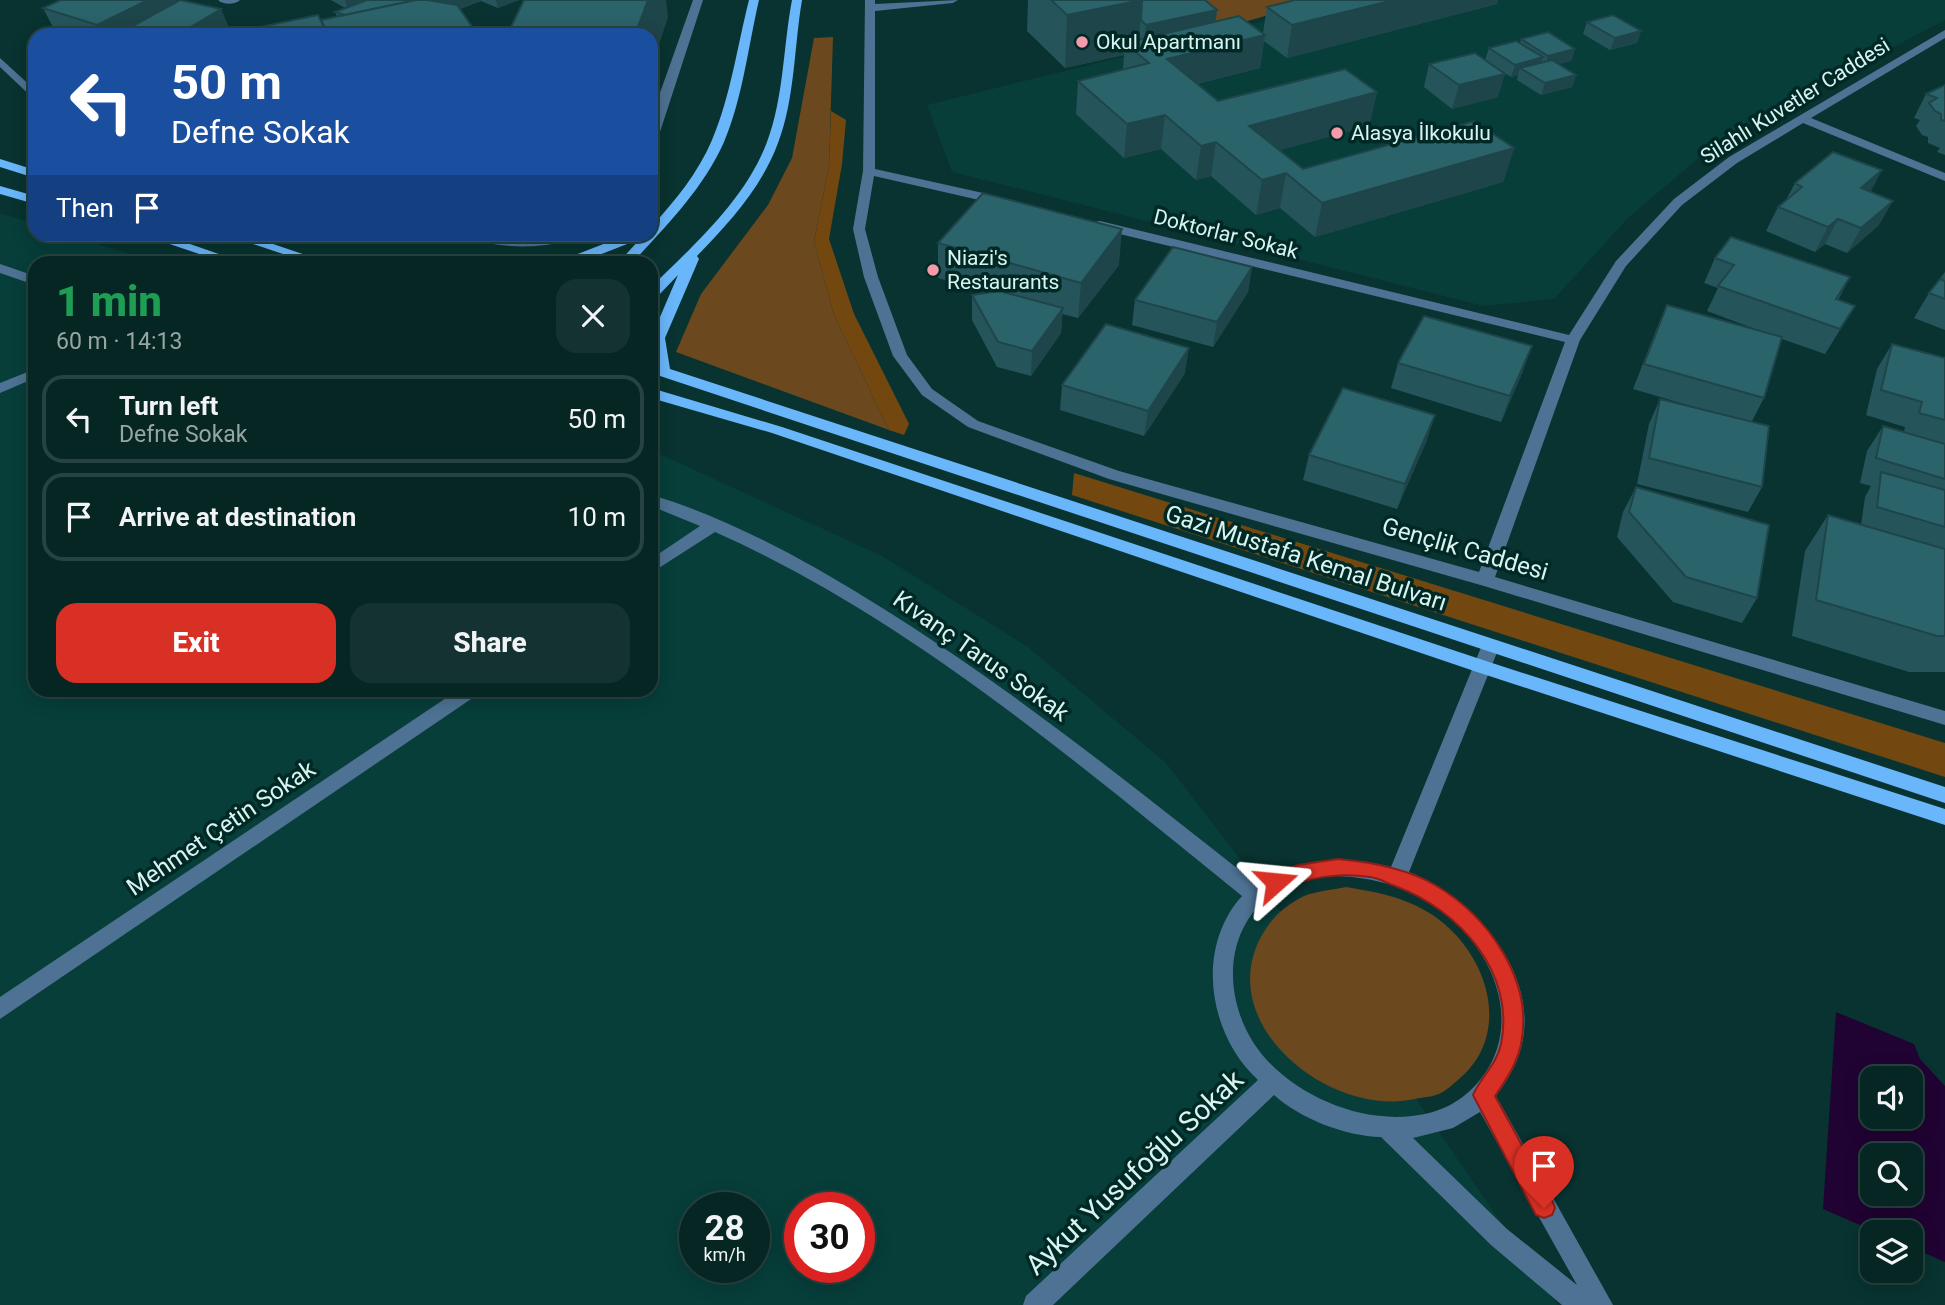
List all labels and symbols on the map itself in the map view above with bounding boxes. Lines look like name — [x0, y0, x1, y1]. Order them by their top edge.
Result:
place label: Okul Apartmanı — [1096, 30, 1241, 54]
street label: Silahlı Kuvetler Caddesi — [1696, 33, 1894, 169]
marker: Okul Apartmanı — [1074, 34, 1090, 50]
place label: Alasya İlkokulu — [1351, 121, 1491, 145]
marker: Alasya İlkokulu — [1329, 125, 1345, 141]
street label: Doktorlar Sokak — [1151, 204, 1301, 264]
place label: Niazi's Restaurants — [947, 246, 1059, 294]
marker: Niazi's Restaurants — [925, 262, 941, 278]
street label: Gazi Mustafa Kemal Bulvarı — [1162, 499, 1450, 617]
street label: Gençlik Caddesi — [1379, 512, 1551, 586]
street label: Kıvanç Tarus Sokak — [888, 585, 1075, 728]
street label: Mehmet Çetin Sokak — [122, 754, 321, 901]
position arrow — [1239, 845, 1313, 919]
street label: Aykut Yusufoğlu Sokak — [1019, 1063, 1250, 1282]
pin — [1514, 1136, 1574, 1208]
speed limit sign: 30 — [784, 1192, 875, 1283]

